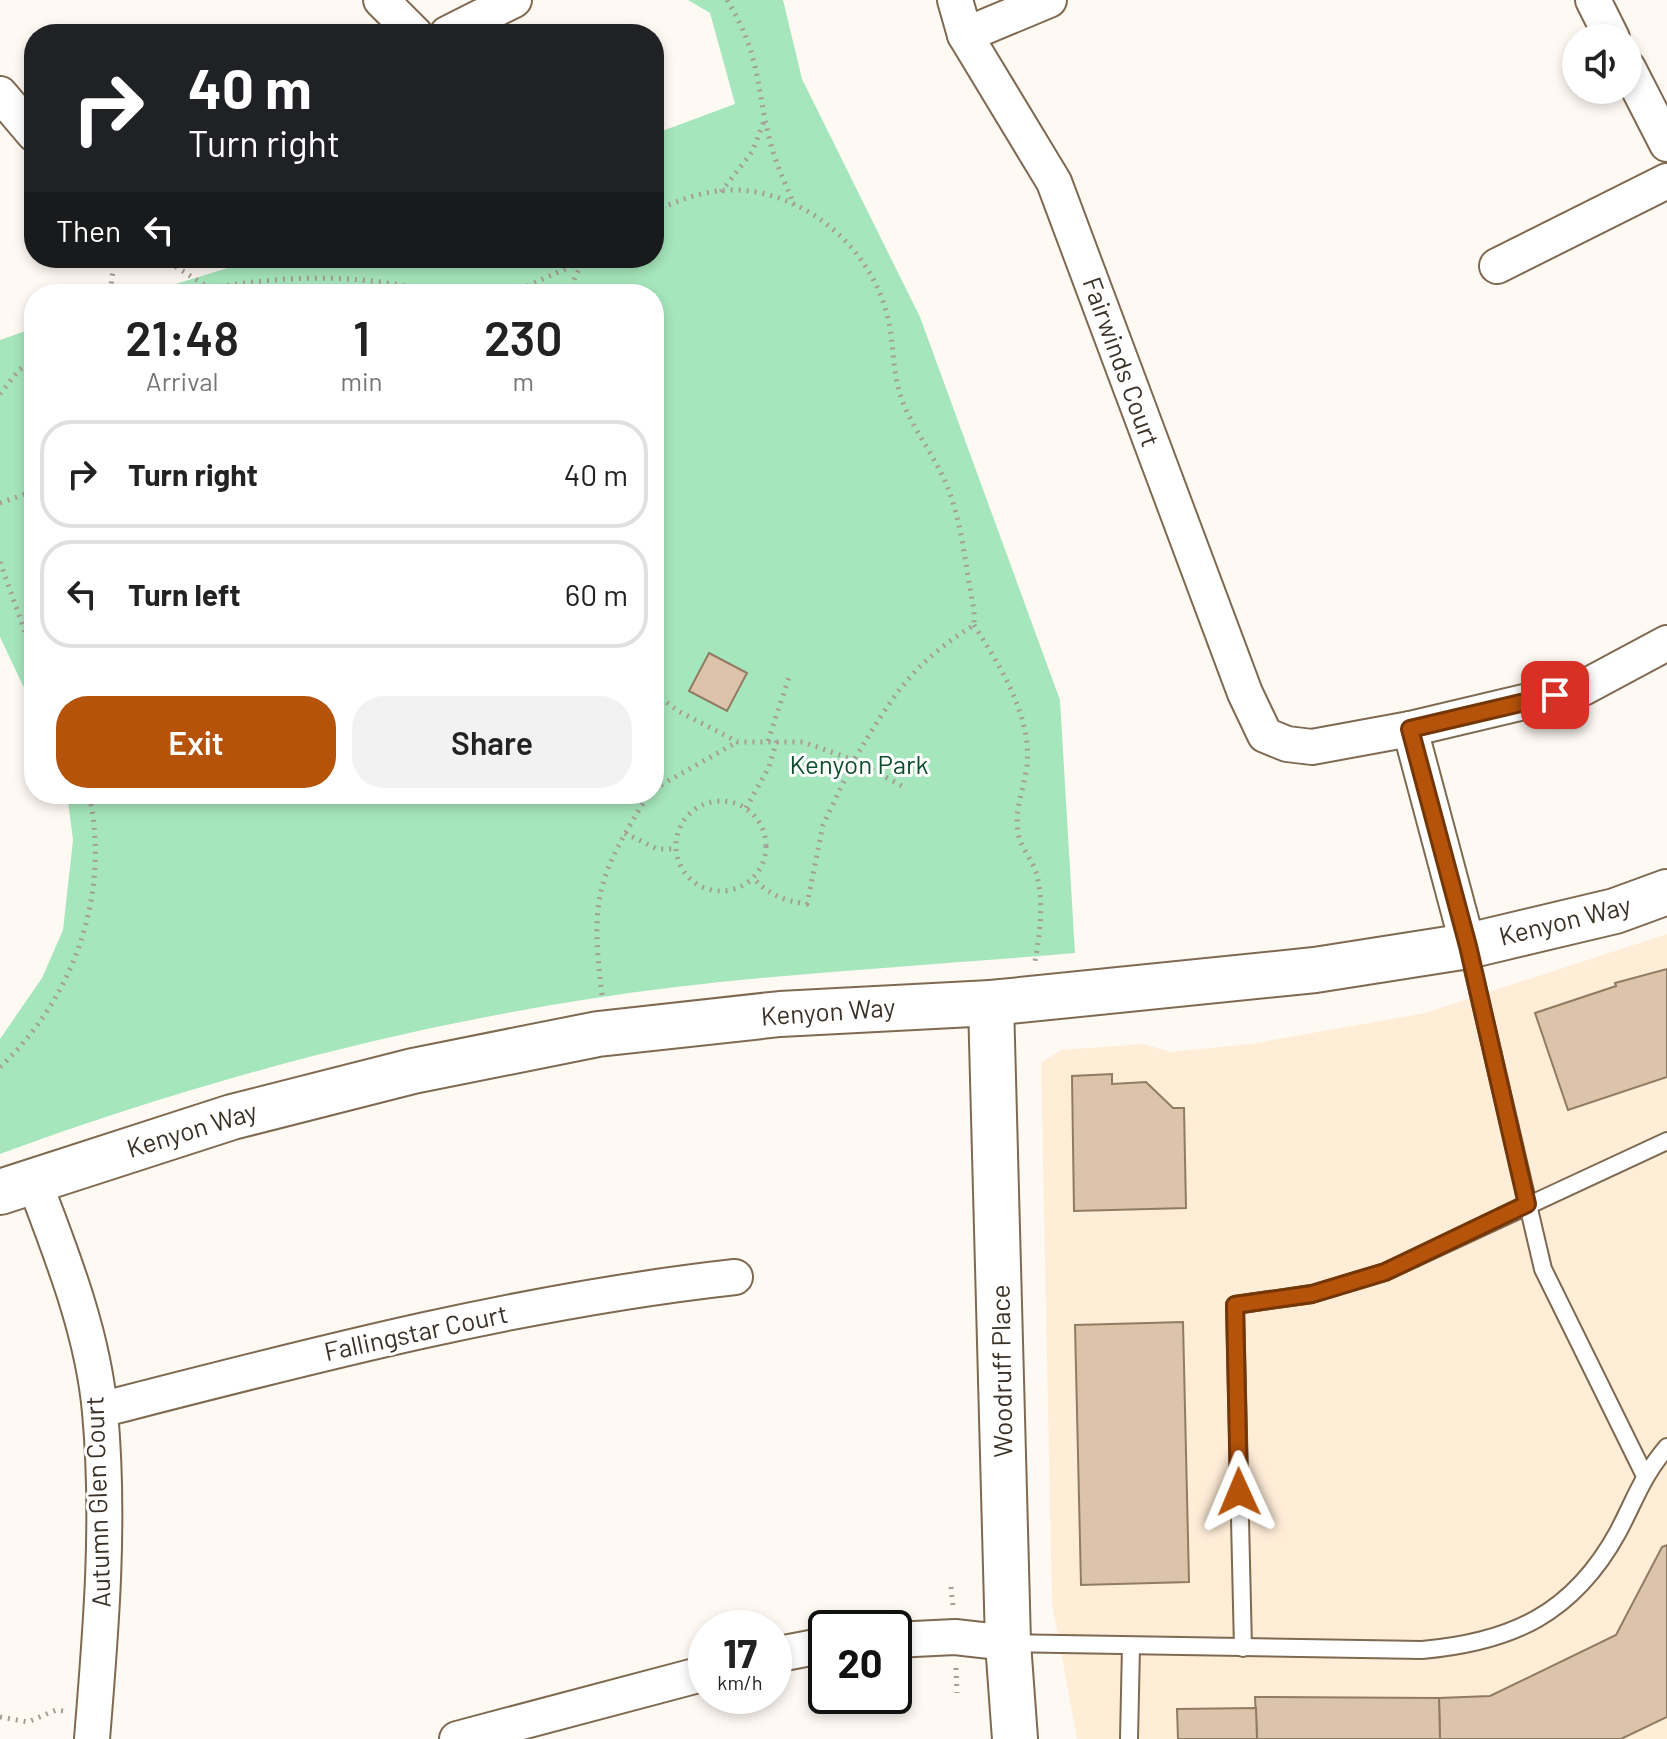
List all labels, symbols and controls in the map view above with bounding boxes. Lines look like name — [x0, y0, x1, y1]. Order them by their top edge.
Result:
map controls — [1562, 24, 1642, 104]
button: sound — [1562, 24, 1642, 104]
text: 40 m — [188, 53, 312, 120]
icon: right — [56, 56, 160, 160]
text: Turn right — [188, 121, 340, 164]
icon: left — [137, 208, 181, 252]
text: Then — [56, 212, 121, 248]
street label: Fairwinds Court — [1077, 272, 1167, 451]
text: 21:48 — [125, 308, 239, 366]
text: 1 — [353, 308, 370, 366]
text: 230 — [484, 308, 563, 366]
text: Arrival — [146, 365, 219, 396]
text: min — [340, 365, 383, 396]
text: m — [512, 365, 534, 396]
icon: right — [60, 452, 104, 496]
text: Turn right — [128, 456, 258, 492]
text: 40 m — [564, 456, 628, 492]
icon: left — [60, 572, 104, 616]
text: Turn left — [128, 576, 241, 612]
text: 60 m — [565, 576, 628, 612]
pin — [1521, 661, 1589, 729]
icon: arrive — [1533, 673, 1577, 717]
button: Exit — [56, 696, 336, 788]
button: Share — [352, 696, 632, 788]
park label: Kenyon Park — [789, 748, 929, 779]
street label: Kenyon Way — [1496, 888, 1634, 951]
street label: Kenyon Way — [760, 990, 896, 1031]
street label: Kenyon Way — [123, 1094, 261, 1163]
street label: Woodruff Place — [983, 1284, 1018, 1458]
street label: Fallingstar Court — [321, 1297, 510, 1366]
street label: Autumn Glen Court — [77, 1396, 116, 1609]
position arrow — [1197, 1450, 1281, 1534]
speed limit sign: 20 — [808, 1610, 912, 1714]
text: 17 — [723, 1628, 757, 1676]
text: km/h — [717, 1670, 763, 1694]

